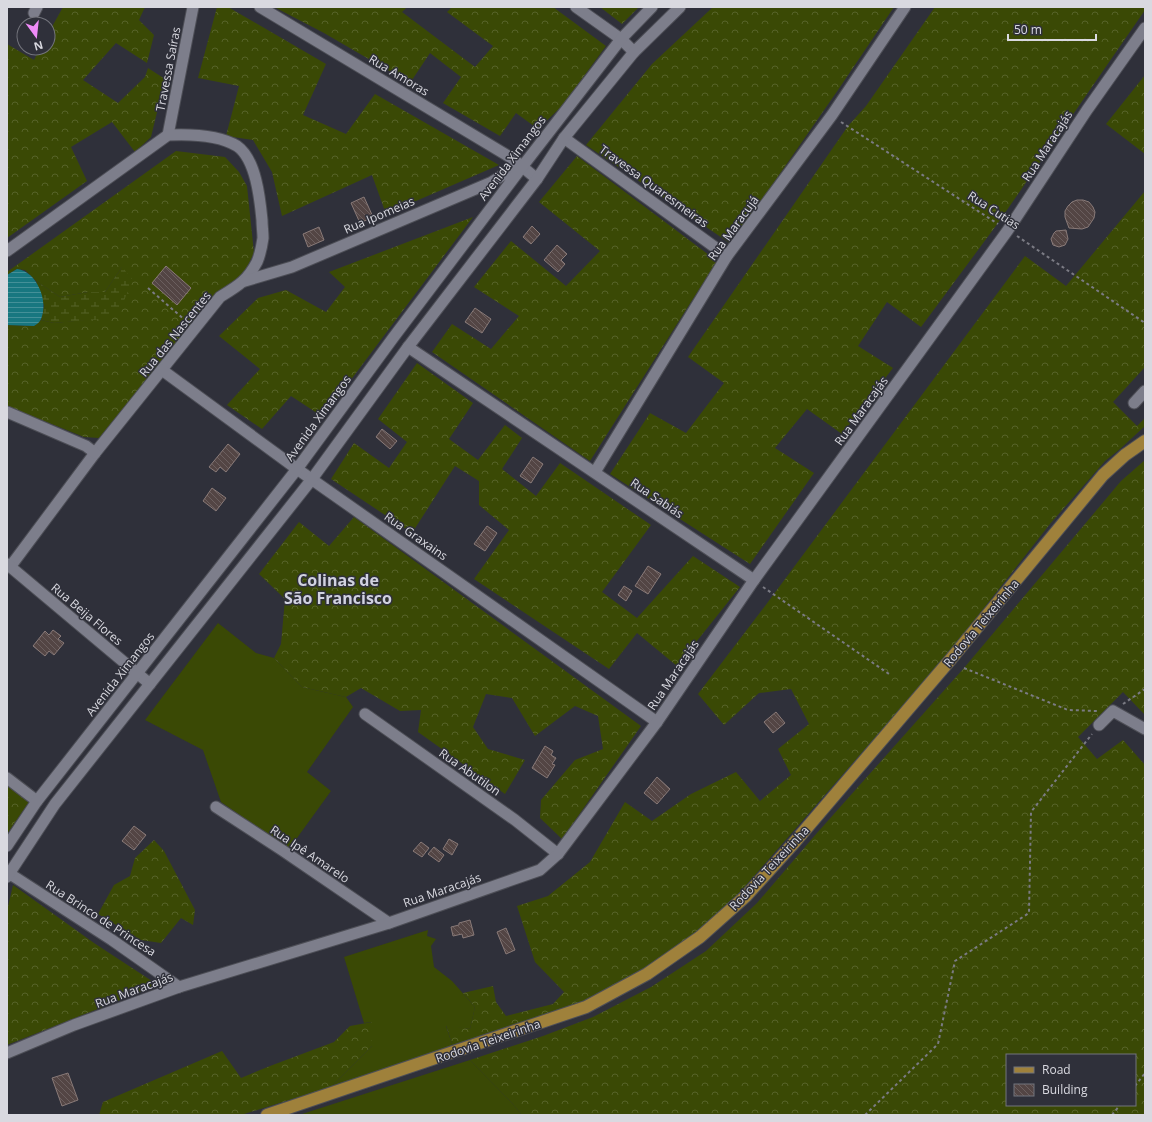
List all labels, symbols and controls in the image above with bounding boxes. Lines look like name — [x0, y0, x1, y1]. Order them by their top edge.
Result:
north arrow — [16, 16, 56, 56]
scale bar — [1008, 16, 1096, 42]
text: 50 m — [1014, 21, 1042, 38]
street label: Travessa Saíras — [151, 25, 185, 113]
text: N — [32, 38, 45, 55]
street label: Rua Amoras — [366, 50, 433, 100]
street label: Rua Maracajás — [1018, 107, 1076, 185]
street label: Avenida Ximangos — [474, 112, 550, 204]
street label: Travessa Quaresmeiras — [596, 141, 712, 232]
street label: Rua Cutias — [965, 187, 1024, 233]
street label: Rua Ipomeias — [341, 192, 417, 238]
street label: Rua Maracujá — [704, 192, 762, 264]
street label: Rua das Nascentes — [135, 287, 215, 380]
street label: Avenida Ximangos — [281, 371, 355, 464]
street label: Rua Maracajás — [830, 373, 892, 449]
street label: Rua Sabiás — [627, 474, 687, 522]
street label: Rua Graxains — [381, 508, 451, 564]
district label: Colinas de São Francisco — [284, 569, 392, 609]
street label: Rodovia Teixeirinha — [939, 575, 1023, 671]
street label: Rua Beija Flores — [48, 579, 127, 649]
street label: Avenida Ximangos — [82, 628, 158, 720]
street label: Rua Maracajás — [643, 636, 703, 714]
street label: Rua Abutilon — [436, 744, 504, 800]
street label: Rua Ipê Amarelo — [267, 821, 353, 887]
street label: Rodovia Teixeirinha — [725, 822, 813, 914]
street label: Rua Maracajás — [401, 869, 484, 911]
street label: Rua Brinco de Princesa — [43, 876, 159, 960]
street label: Rua Maracajás — [93, 968, 175, 1012]
street label: Rodovia Teixeirinha — [433, 1015, 543, 1067]
legend — [1006, 1054, 1136, 1106]
text: Road — [1042, 1061, 1071, 1078]
text: Building — [1042, 1081, 1088, 1098]

